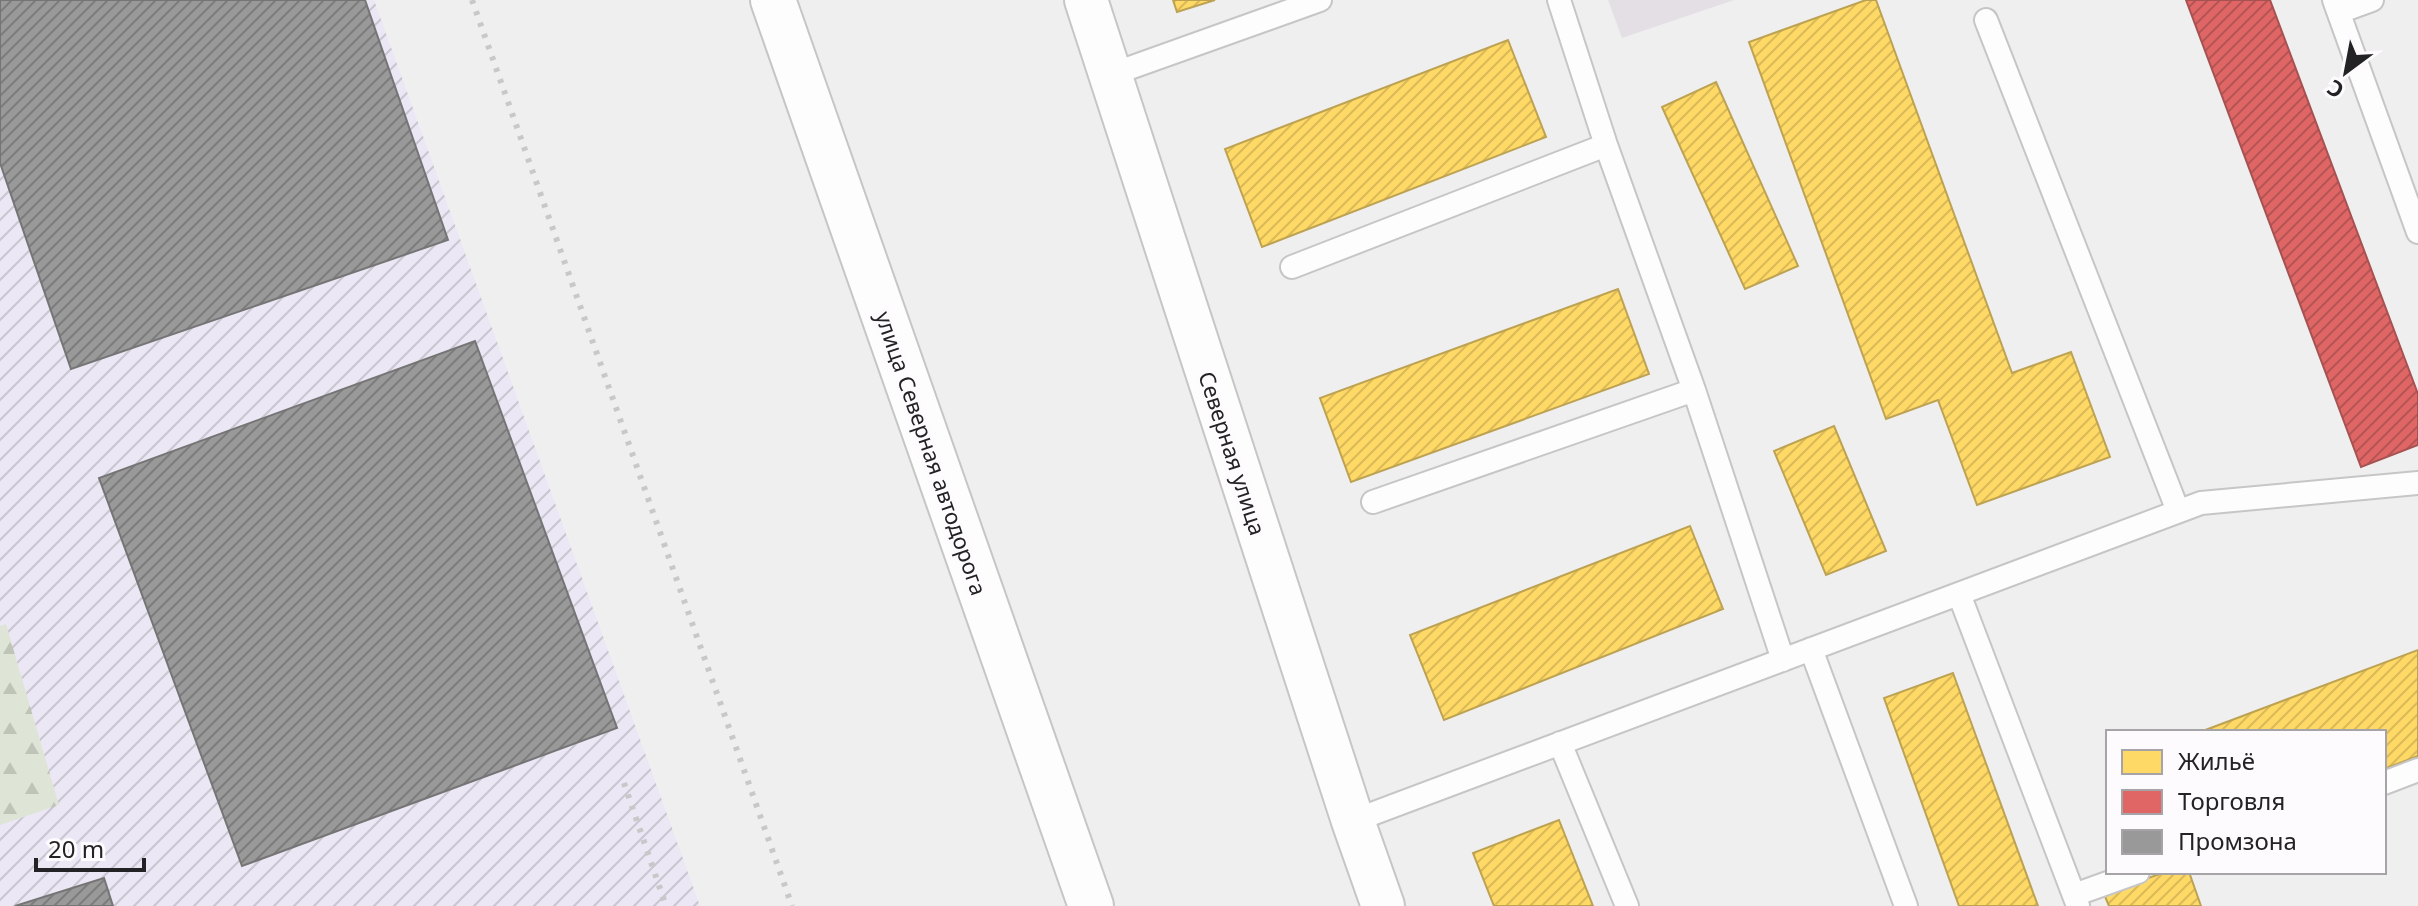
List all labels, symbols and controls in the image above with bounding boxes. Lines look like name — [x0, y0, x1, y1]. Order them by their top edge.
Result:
north arrow — [2306, 32, 2386, 112]
text: С — [2321, 73, 2349, 106]
street label: улица Северная автодорога — [869, 307, 995, 599]
street label: Северная улица — [1192, 367, 1274, 539]
legend — [2106, 730, 2386, 874]
text: Жильё — [2178, 744, 2255, 777]
text: Торговля — [2178, 784, 2285, 817]
scale bar — [36, 822, 144, 872]
text: Промзона — [2178, 824, 2297, 857]
text: 20 m — [48, 832, 104, 865]

